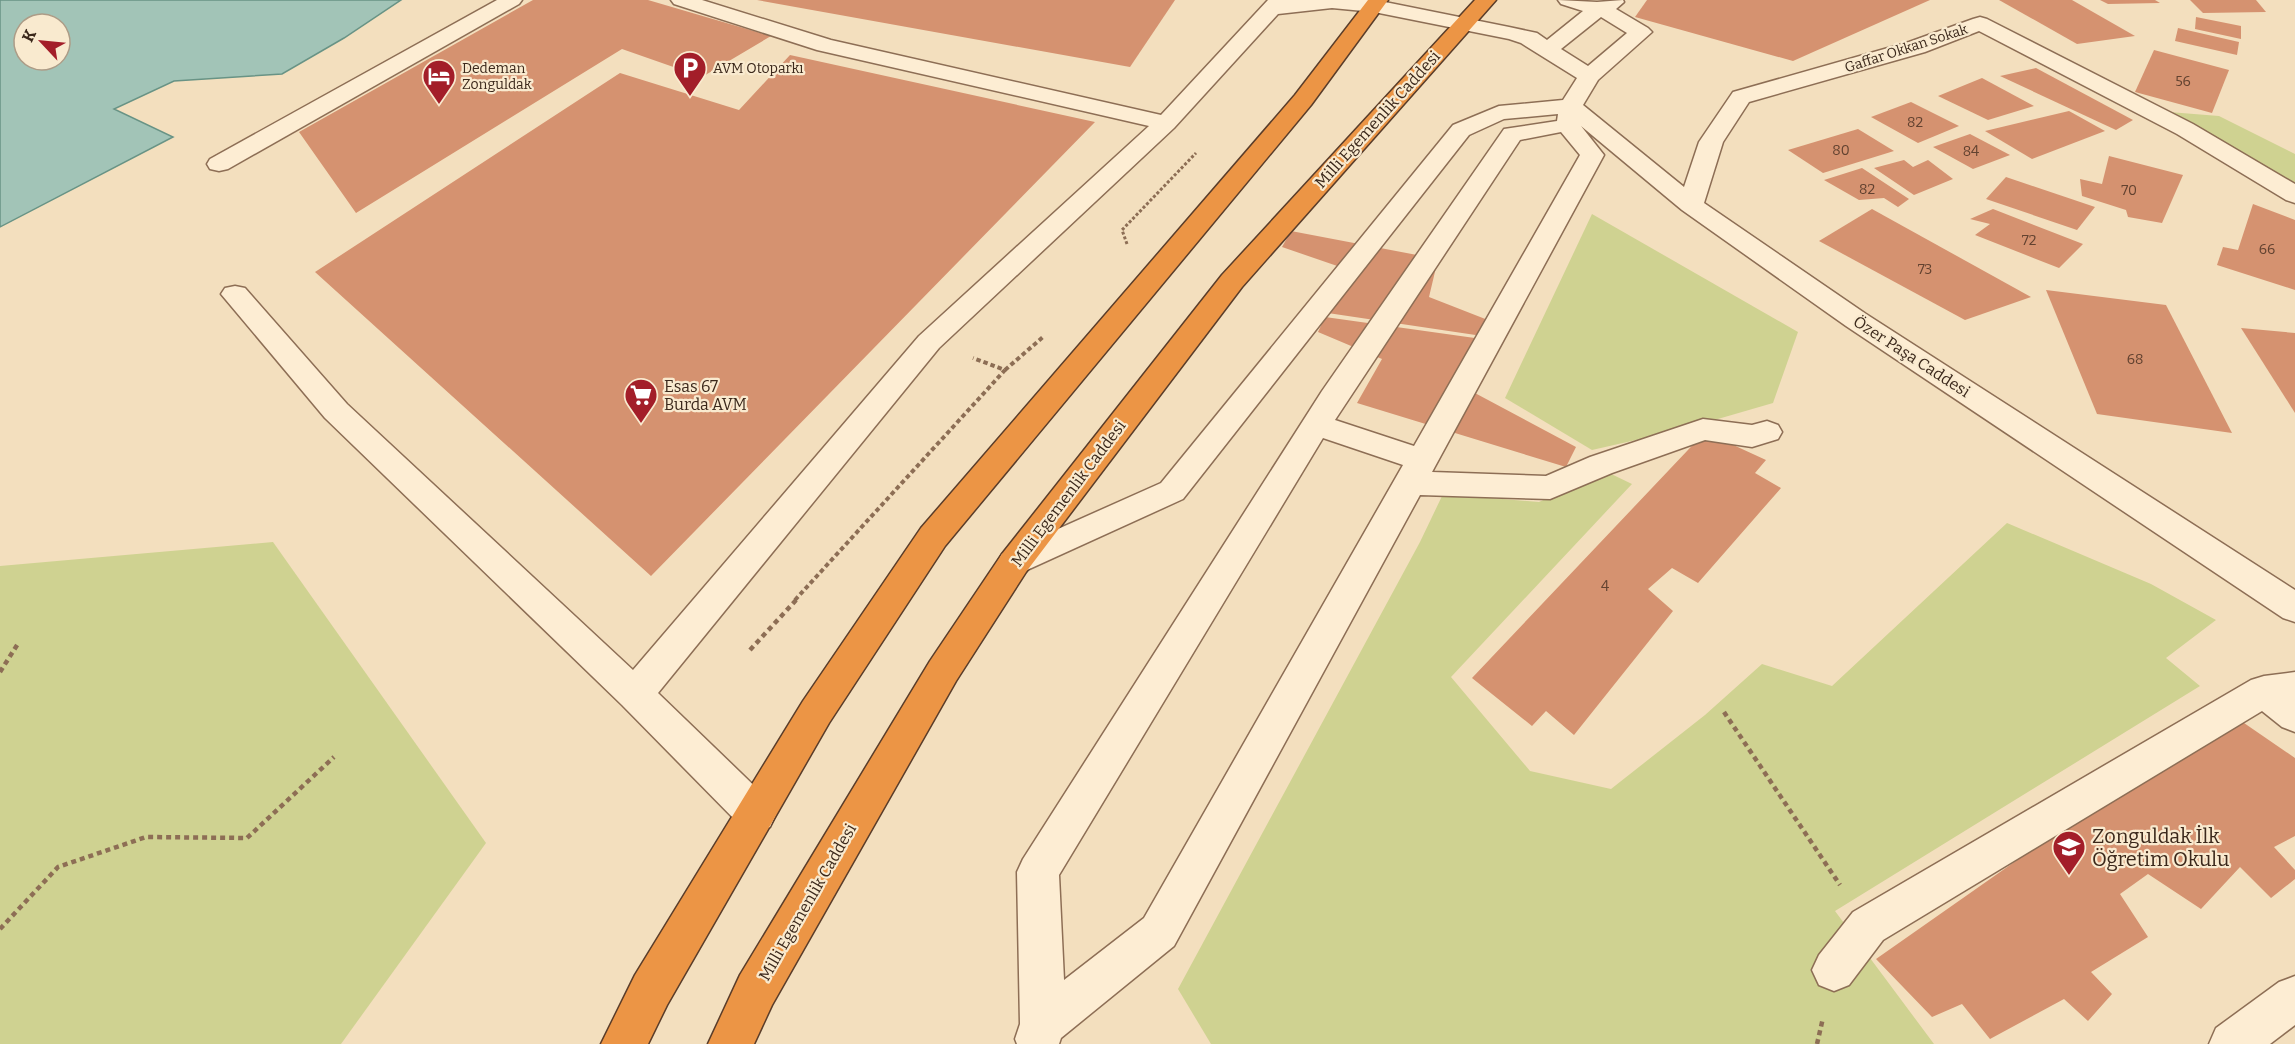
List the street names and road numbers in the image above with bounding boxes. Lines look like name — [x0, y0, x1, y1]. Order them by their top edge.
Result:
street label: Gaffar Okkan Sokak — [1843, 21, 1970, 76]
street label: Milli Egemenlik Caddesi — [1311, 47, 1444, 192]
street label: Özer Paşa Caddesi — [1850, 312, 1974, 401]
street label: Milli Egemenlik Caddesi — [1007, 416, 1130, 570]
street label: Milli Egemenlik Caddesi — [755, 820, 860, 984]

